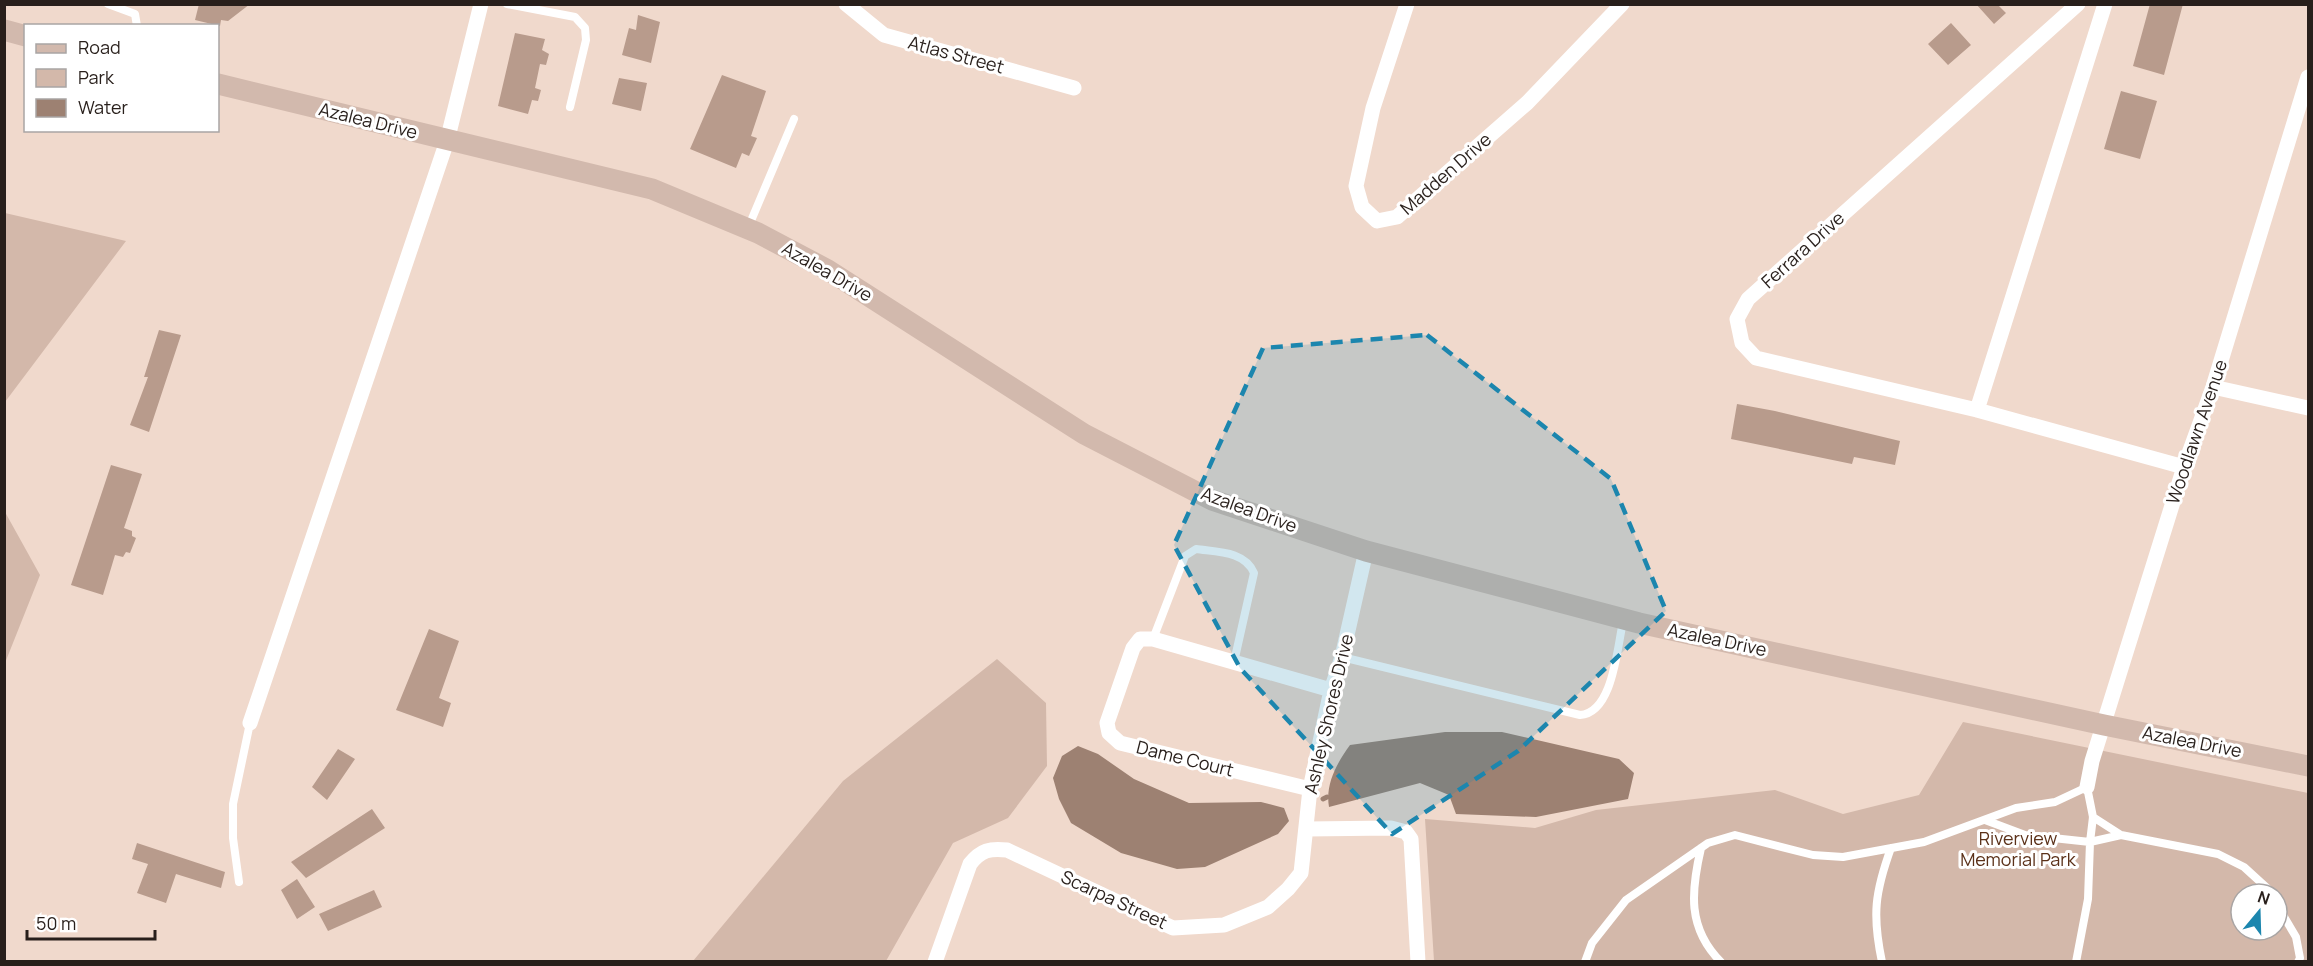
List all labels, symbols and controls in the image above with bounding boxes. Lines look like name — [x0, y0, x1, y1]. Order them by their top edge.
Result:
legend — [24, 24, 219, 132]
street label: Atlas Street — [906, 30, 1007, 78]
text: Road — [78, 35, 121, 59]
text: Park — [78, 65, 115, 89]
text: Water — [78, 95, 128, 119]
street label: Azalea Drive — [317, 96, 420, 144]
street label: Madden Drive — [1395, 127, 1496, 219]
street label: Ferrara Drive — [1756, 206, 1849, 293]
street label: Azalea Drive — [778, 236, 877, 307]
street label: Woodlawn Avenue — [2160, 356, 2232, 507]
street label: Azalea Drive — [1198, 481, 1301, 538]
street label: Azalea Drive — [1665, 617, 1769, 661]
street label: Ashley Shores Drive — [1298, 631, 1358, 796]
street label: Azalea Drive — [2141, 720, 2244, 762]
street label: Dame Court — [1134, 734, 1236, 782]
park label: Riverview Memorial Park — [1960, 826, 2077, 871]
street label: Scarpa Street — [1057, 864, 1171, 934]
north arrow — [2229, 882, 2289, 942]
text: N — [2255, 886, 2273, 910]
scale bar — [27, 903, 154, 941]
text: 50 m — [36, 911, 76, 935]

